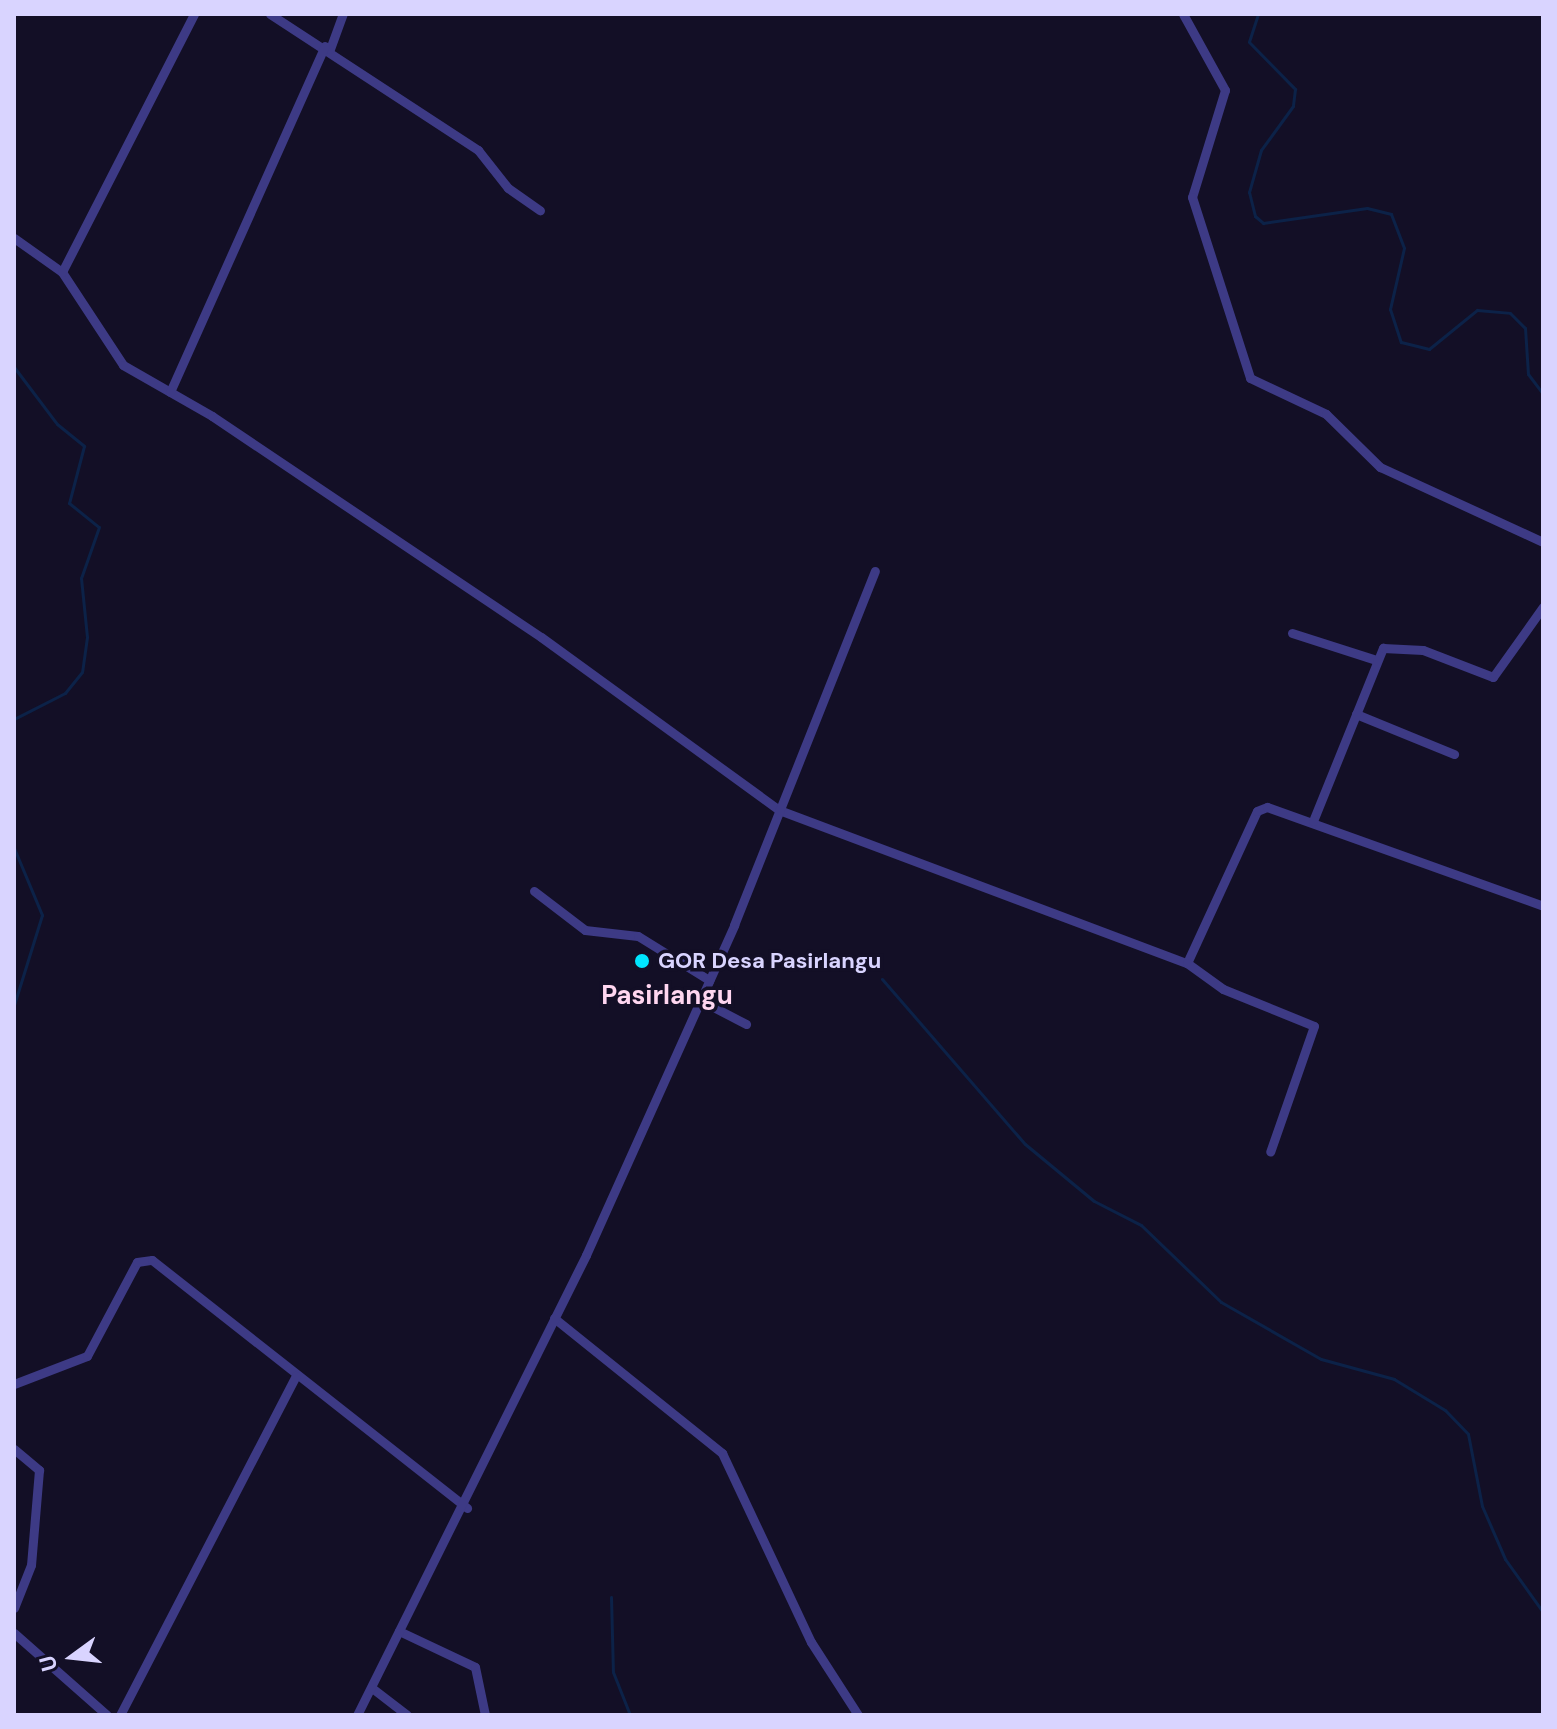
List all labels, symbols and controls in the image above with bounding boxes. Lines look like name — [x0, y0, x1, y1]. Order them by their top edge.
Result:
place label: GOR Desa Pasirlangu — [658, 948, 881, 974]
marker: GOR Desa Pasirlangu — [633, 952, 651, 970]
district label: Pasirlangu — [601, 980, 733, 1012]
north arrow — [32, 1617, 112, 1697]
text: U — [32, 1652, 64, 1674]

